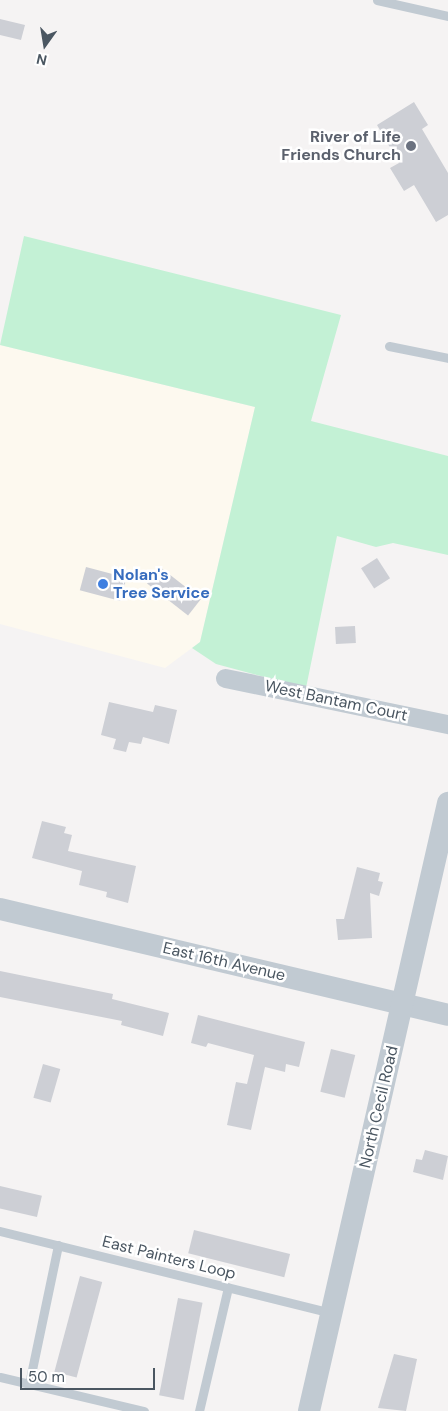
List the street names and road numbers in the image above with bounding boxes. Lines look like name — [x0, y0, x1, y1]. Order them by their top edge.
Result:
street label: West Bantam Court — [263, 677, 409, 725]
street label: East 16th Avenue — [161, 939, 287, 985]
street label: North Cecil Road — [356, 1044, 402, 1170]
street label: East Painters Loop — [100, 1232, 238, 1284]

